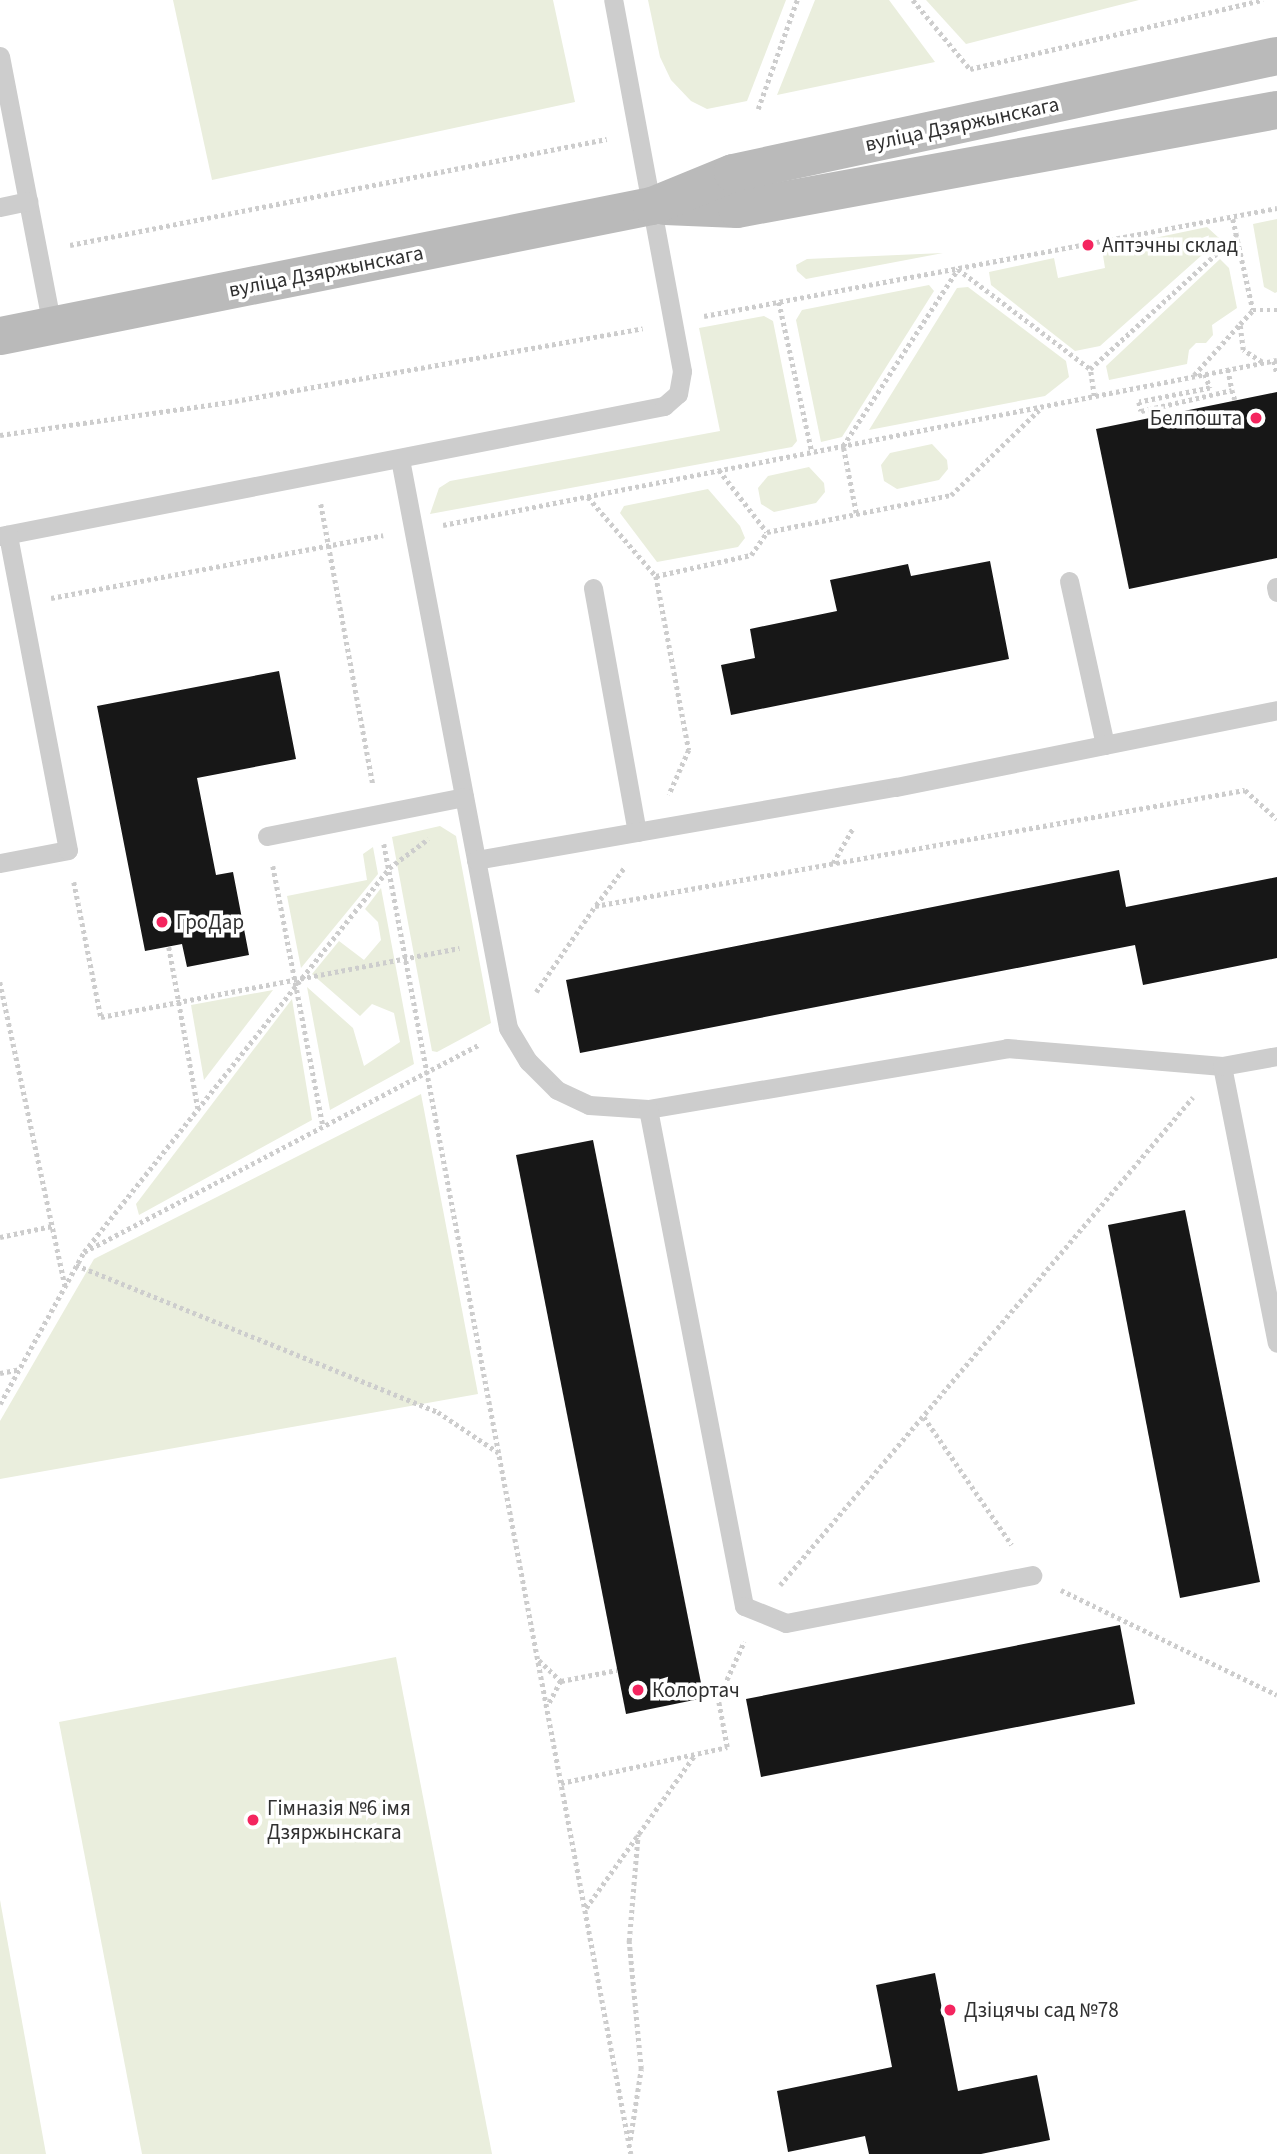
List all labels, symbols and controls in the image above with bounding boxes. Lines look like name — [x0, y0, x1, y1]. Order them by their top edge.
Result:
street label: вуліца Дзяржынскага — [863, 91, 1061, 157]
place label: Аптэчны склад — [1102, 232, 1238, 258]
marker: Аптэчны склад — [1080, 237, 1096, 253]
street label: вуліца Дзяржынскага — [227, 240, 425, 302]
place label: Белпошта — [1150, 405, 1242, 431]
marker: Белпошта — [1248, 410, 1264, 426]
place label: ГроДар — [176, 909, 244, 935]
marker: ГроДар — [154, 914, 170, 930]
place label: Колортач — [652, 1677, 740, 1703]
marker: Колортач — [630, 1682, 646, 1698]
place label: Гімназія №6 імя Дзяржынскага — [267, 1795, 411, 1845]
marker: Гімназія №6 імя Дзяржынскага — [245, 1812, 261, 1828]
place label: Дзіцячы сад №78 — [964, 1997, 1119, 2023]
marker: Дзіцячы сад №78 — [942, 2002, 958, 2018]

